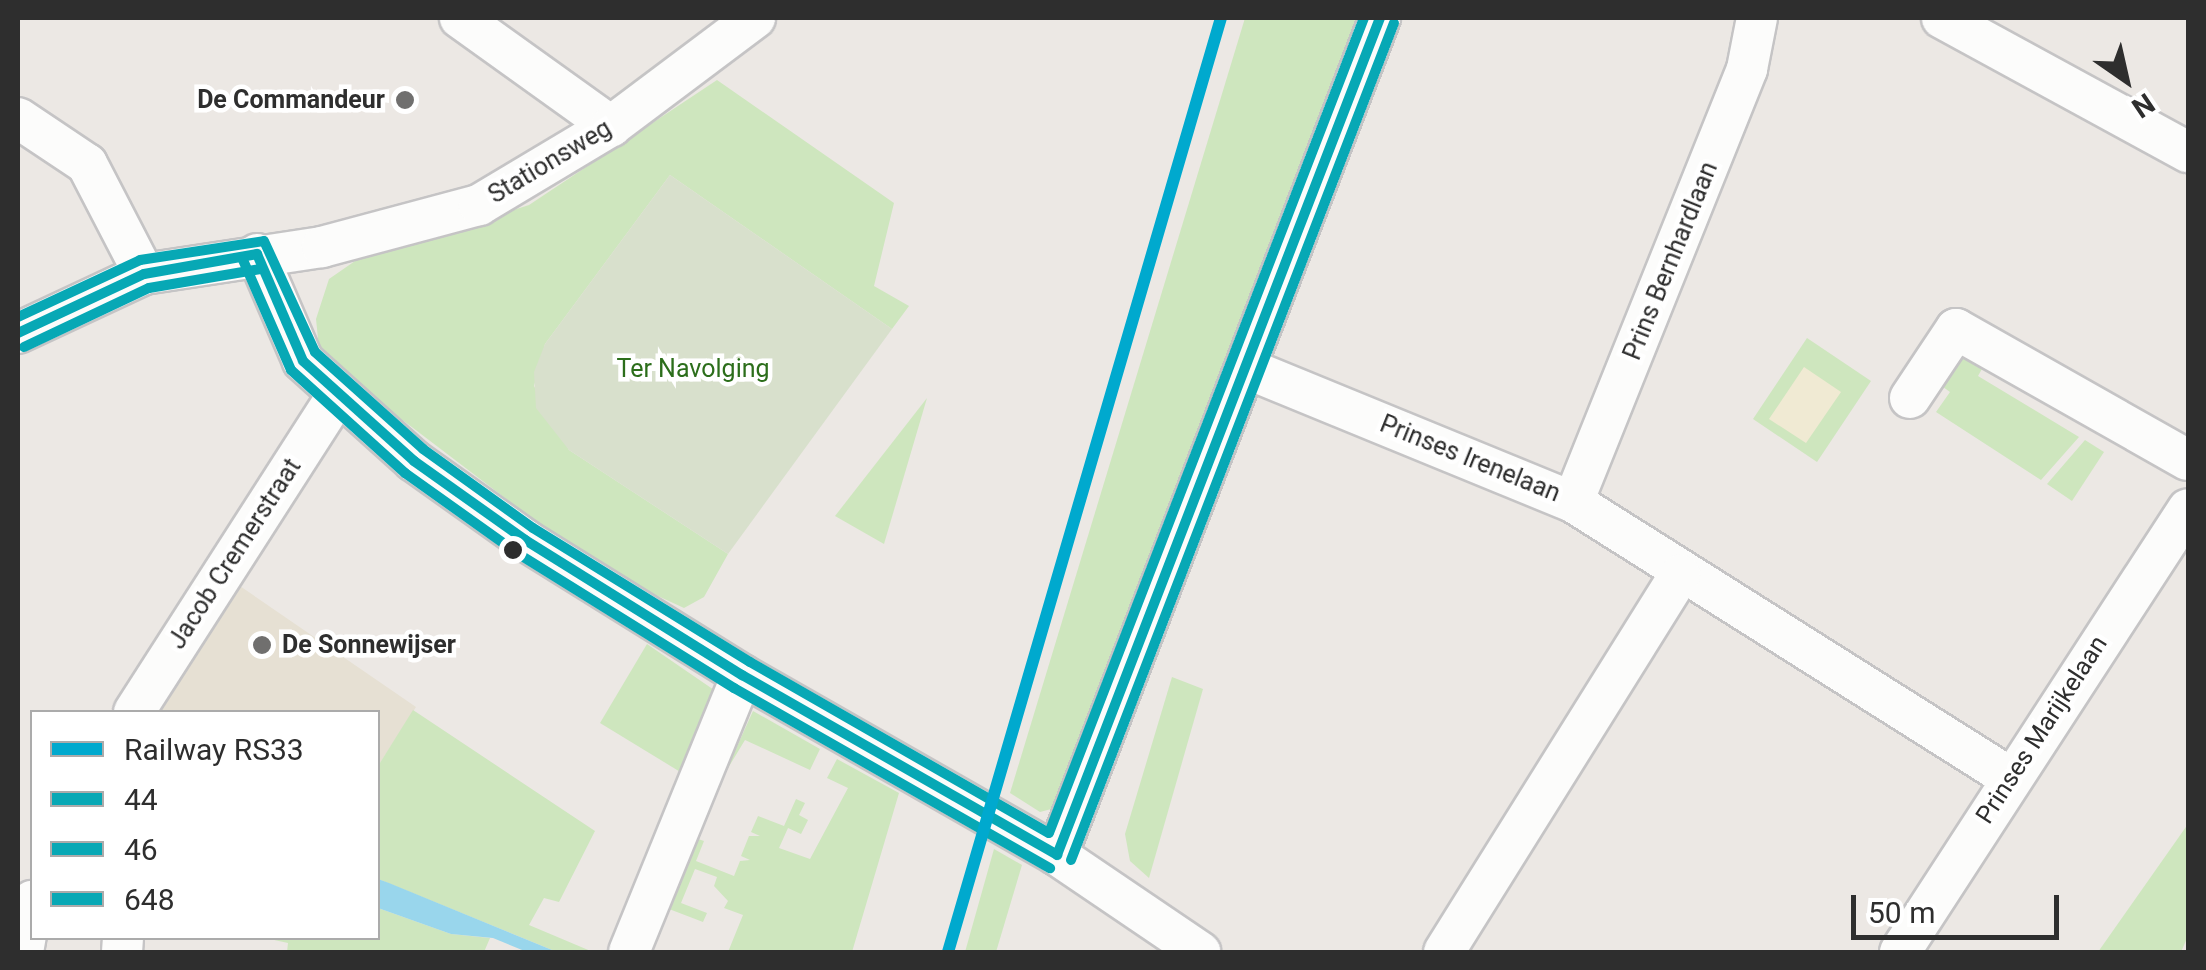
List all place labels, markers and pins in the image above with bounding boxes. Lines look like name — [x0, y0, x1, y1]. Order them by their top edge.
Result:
place label: De Commandeur — [197, 85, 385, 115]
marker: De Commandeur — [394, 89, 416, 111]
unlabelled marker — [503, 540, 523, 560]
place label: De Sonnewijser — [282, 630, 456, 660]
marker: De Sonnewijser — [251, 634, 273, 656]

